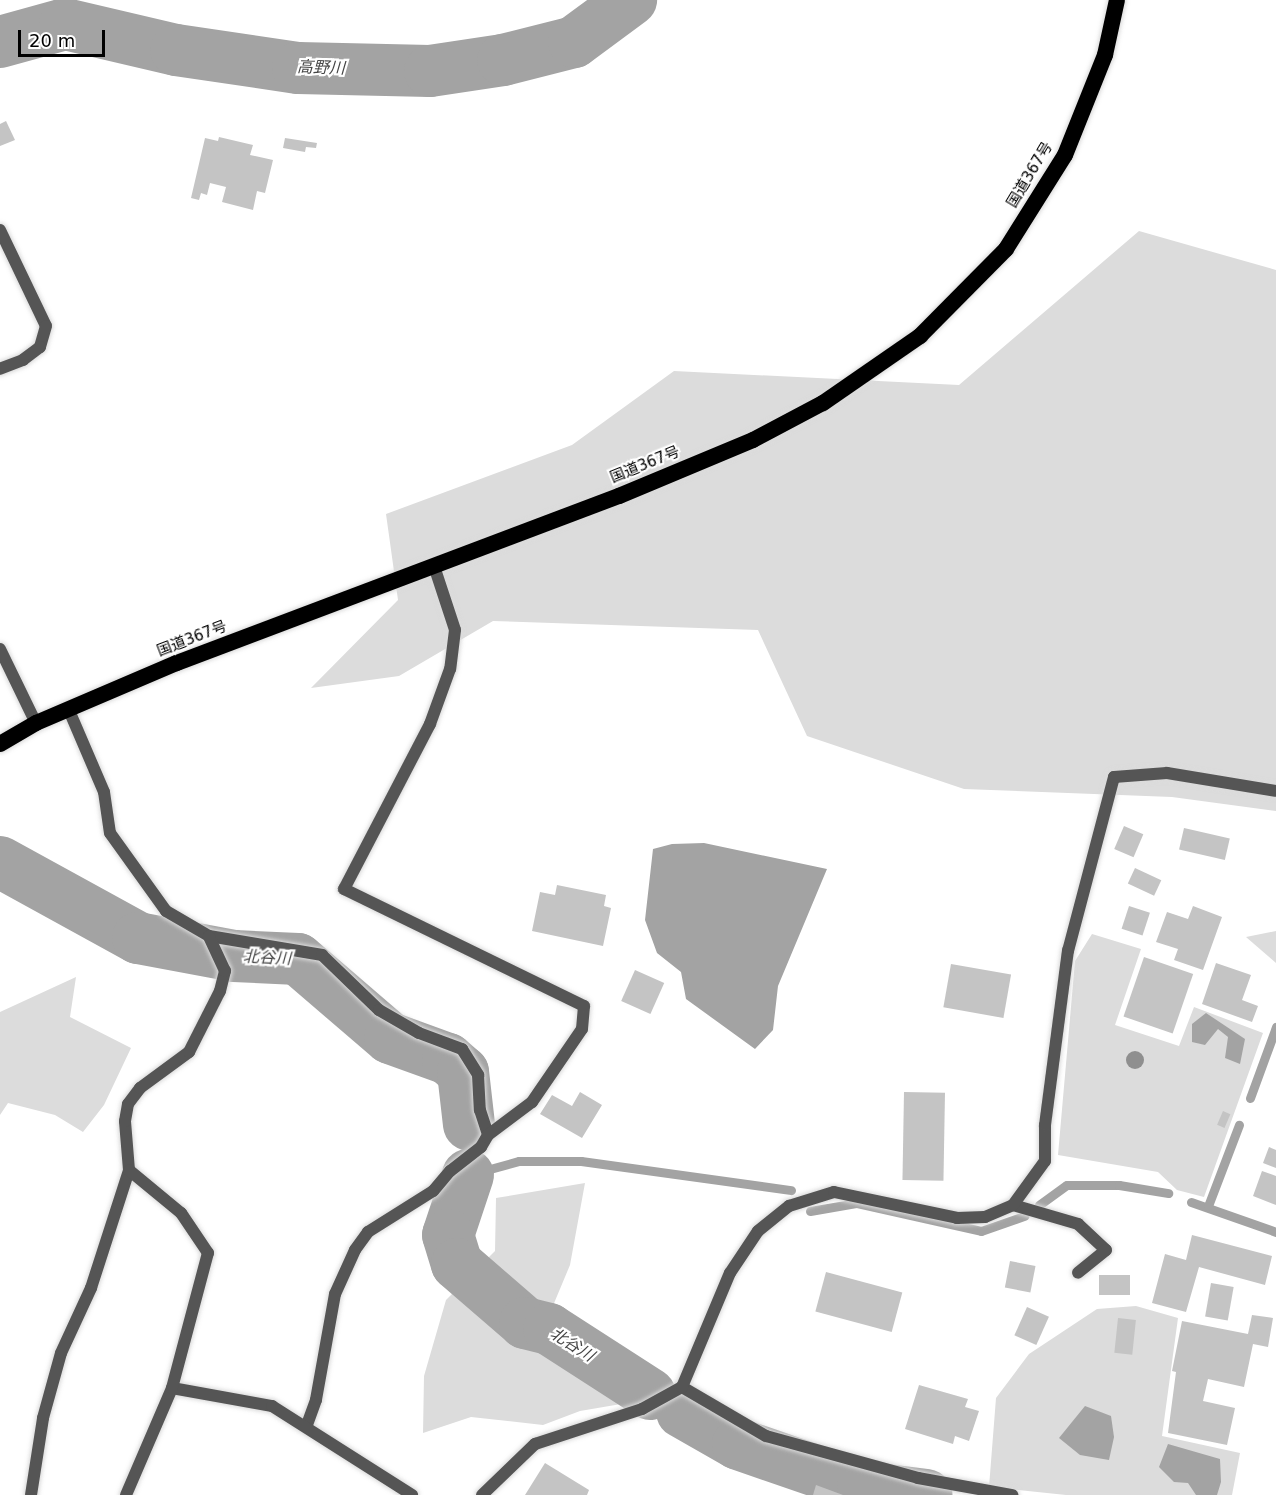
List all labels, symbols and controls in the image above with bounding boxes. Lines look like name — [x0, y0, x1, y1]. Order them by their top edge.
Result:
scale bar — [21, 18, 108, 56]
text: 20 m — [29, 30, 75, 51]
water label: 高野川 — [297, 58, 345, 78]
street label: 国道367号 — [1003, 139, 1057, 211]
street label: 国道367号 — [607, 443, 683, 487]
street label: 国道367号 — [154, 617, 230, 661]
water label: 北谷川 — [243, 947, 291, 969]
water label: 北谷川 — [547, 1324, 597, 1366]

